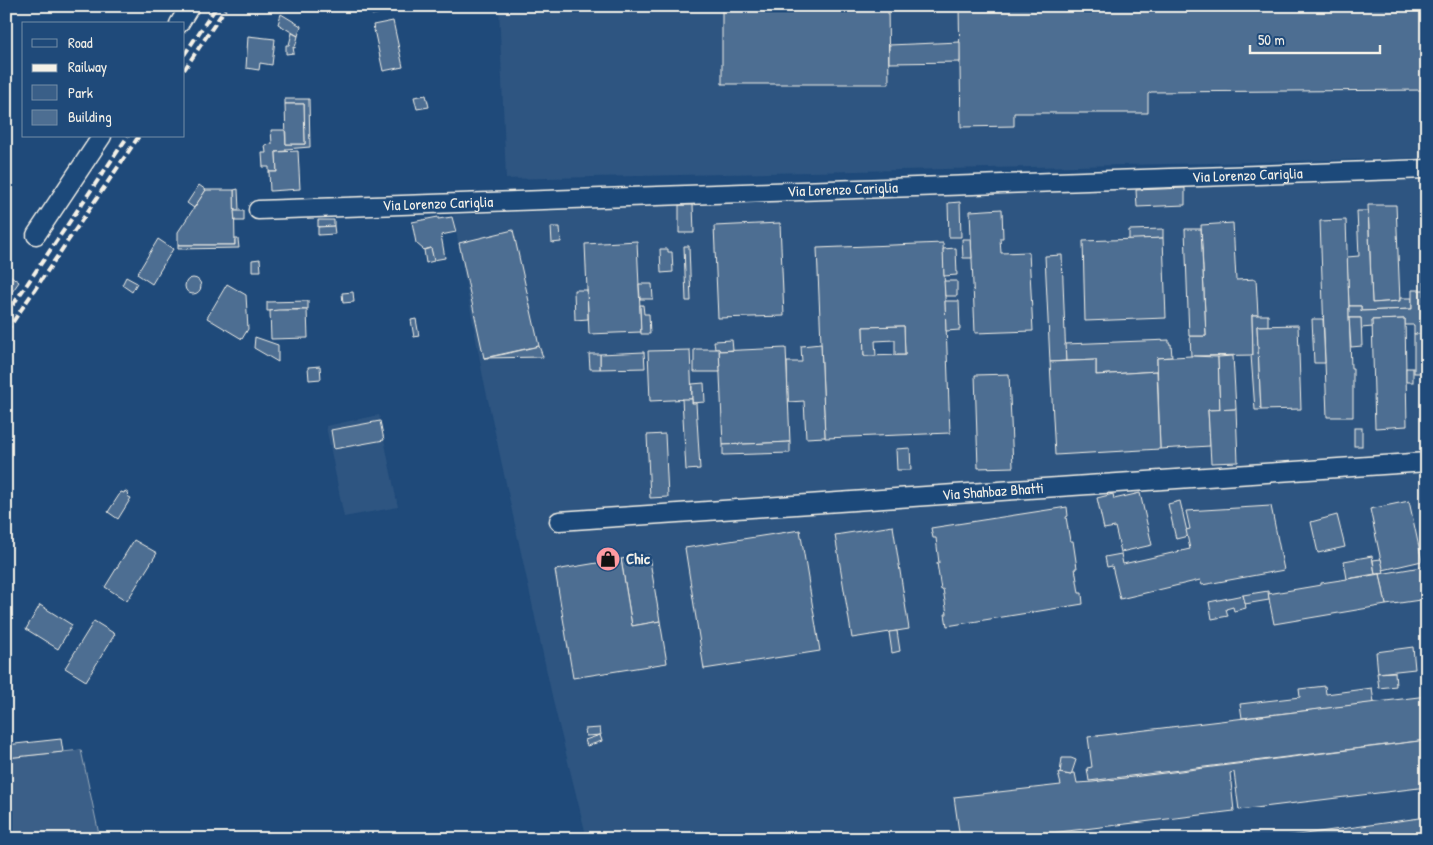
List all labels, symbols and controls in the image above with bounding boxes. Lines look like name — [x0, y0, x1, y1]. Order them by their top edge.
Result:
legend — [22, 22, 185, 138]
scale bar — [1250, 22, 1380, 54]
text: 50 m — [1258, 29, 1285, 50]
text: Road — [68, 32, 93, 53]
text: Railway — [68, 56, 107, 77]
text: Park — [68, 82, 93, 103]
text: Building — [68, 106, 112, 127]
street label: Via Lorenzo Cariglia — [1192, 162, 1303, 187]
street label: Via Lorenzo Cariglia — [787, 177, 898, 201]
street label: Via Lorenzo Cariglia — [382, 191, 494, 216]
street label: Via Shahbaz Bhatti — [941, 477, 1045, 505]
shop icon: Chic — [595, 546, 621, 572]
place label: Chic — [626, 548, 651, 569]

